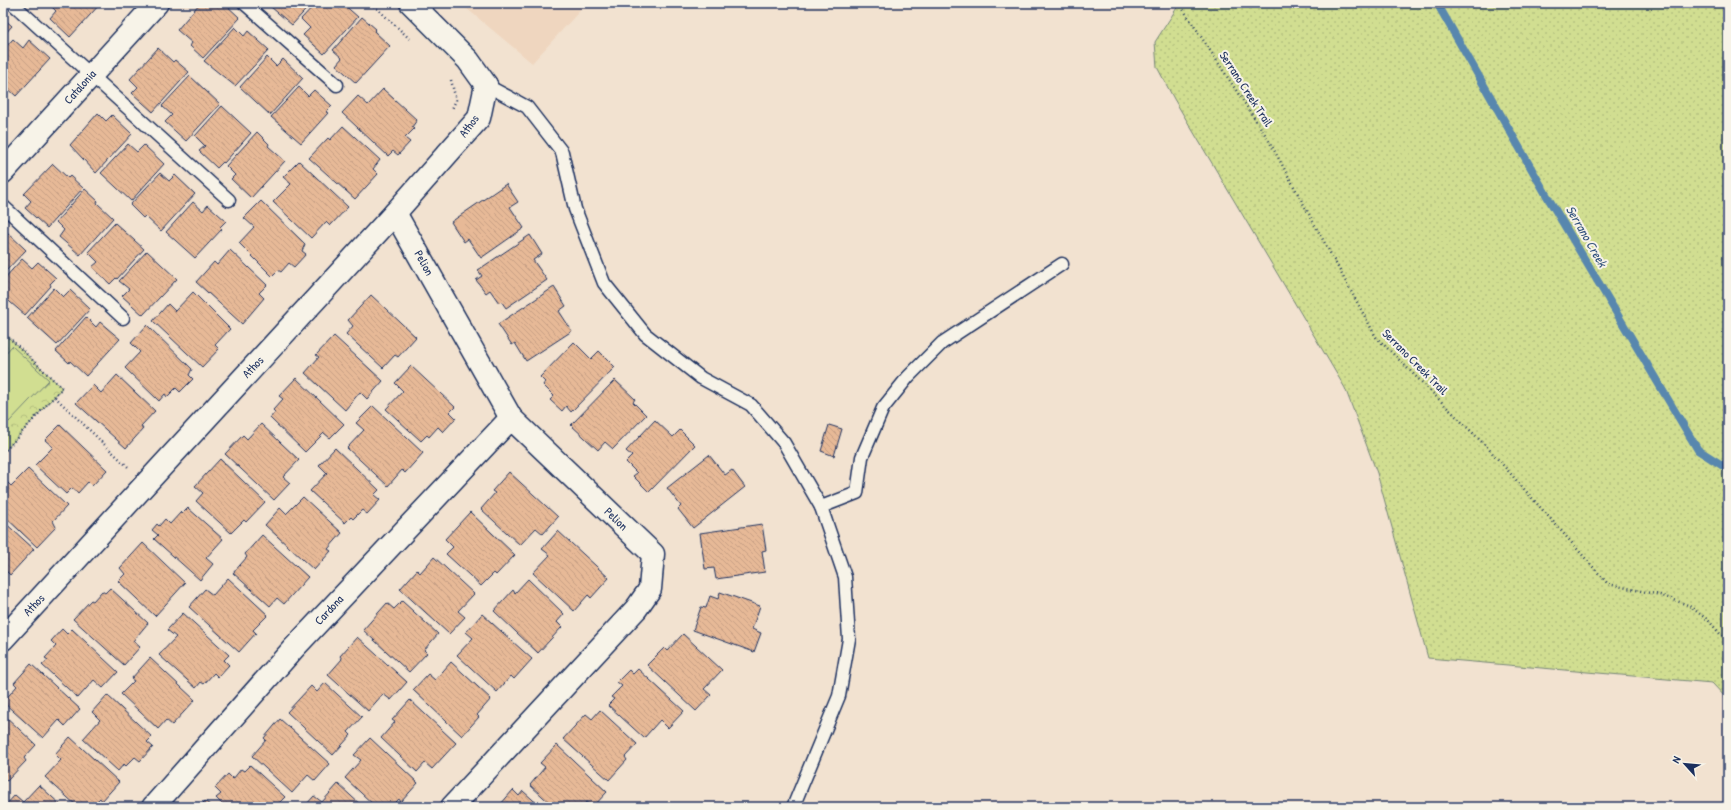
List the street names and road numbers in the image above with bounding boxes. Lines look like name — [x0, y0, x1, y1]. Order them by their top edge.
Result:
street label: Serrano Creek Trail — [1216, 48, 1278, 130]
street label: Catalonia — [60, 66, 100, 108]
street label: Athos — [455, 111, 483, 141]
street label: Pelion — [411, 247, 438, 279]
street label: Serrano Creek Trail — [1379, 325, 1453, 399]
street label: Athos — [238, 352, 267, 381]
street label: Pelion — [601, 503, 632, 534]
street label: Athos — [19, 590, 48, 619]
street label: Cardona — [310, 591, 347, 628]

